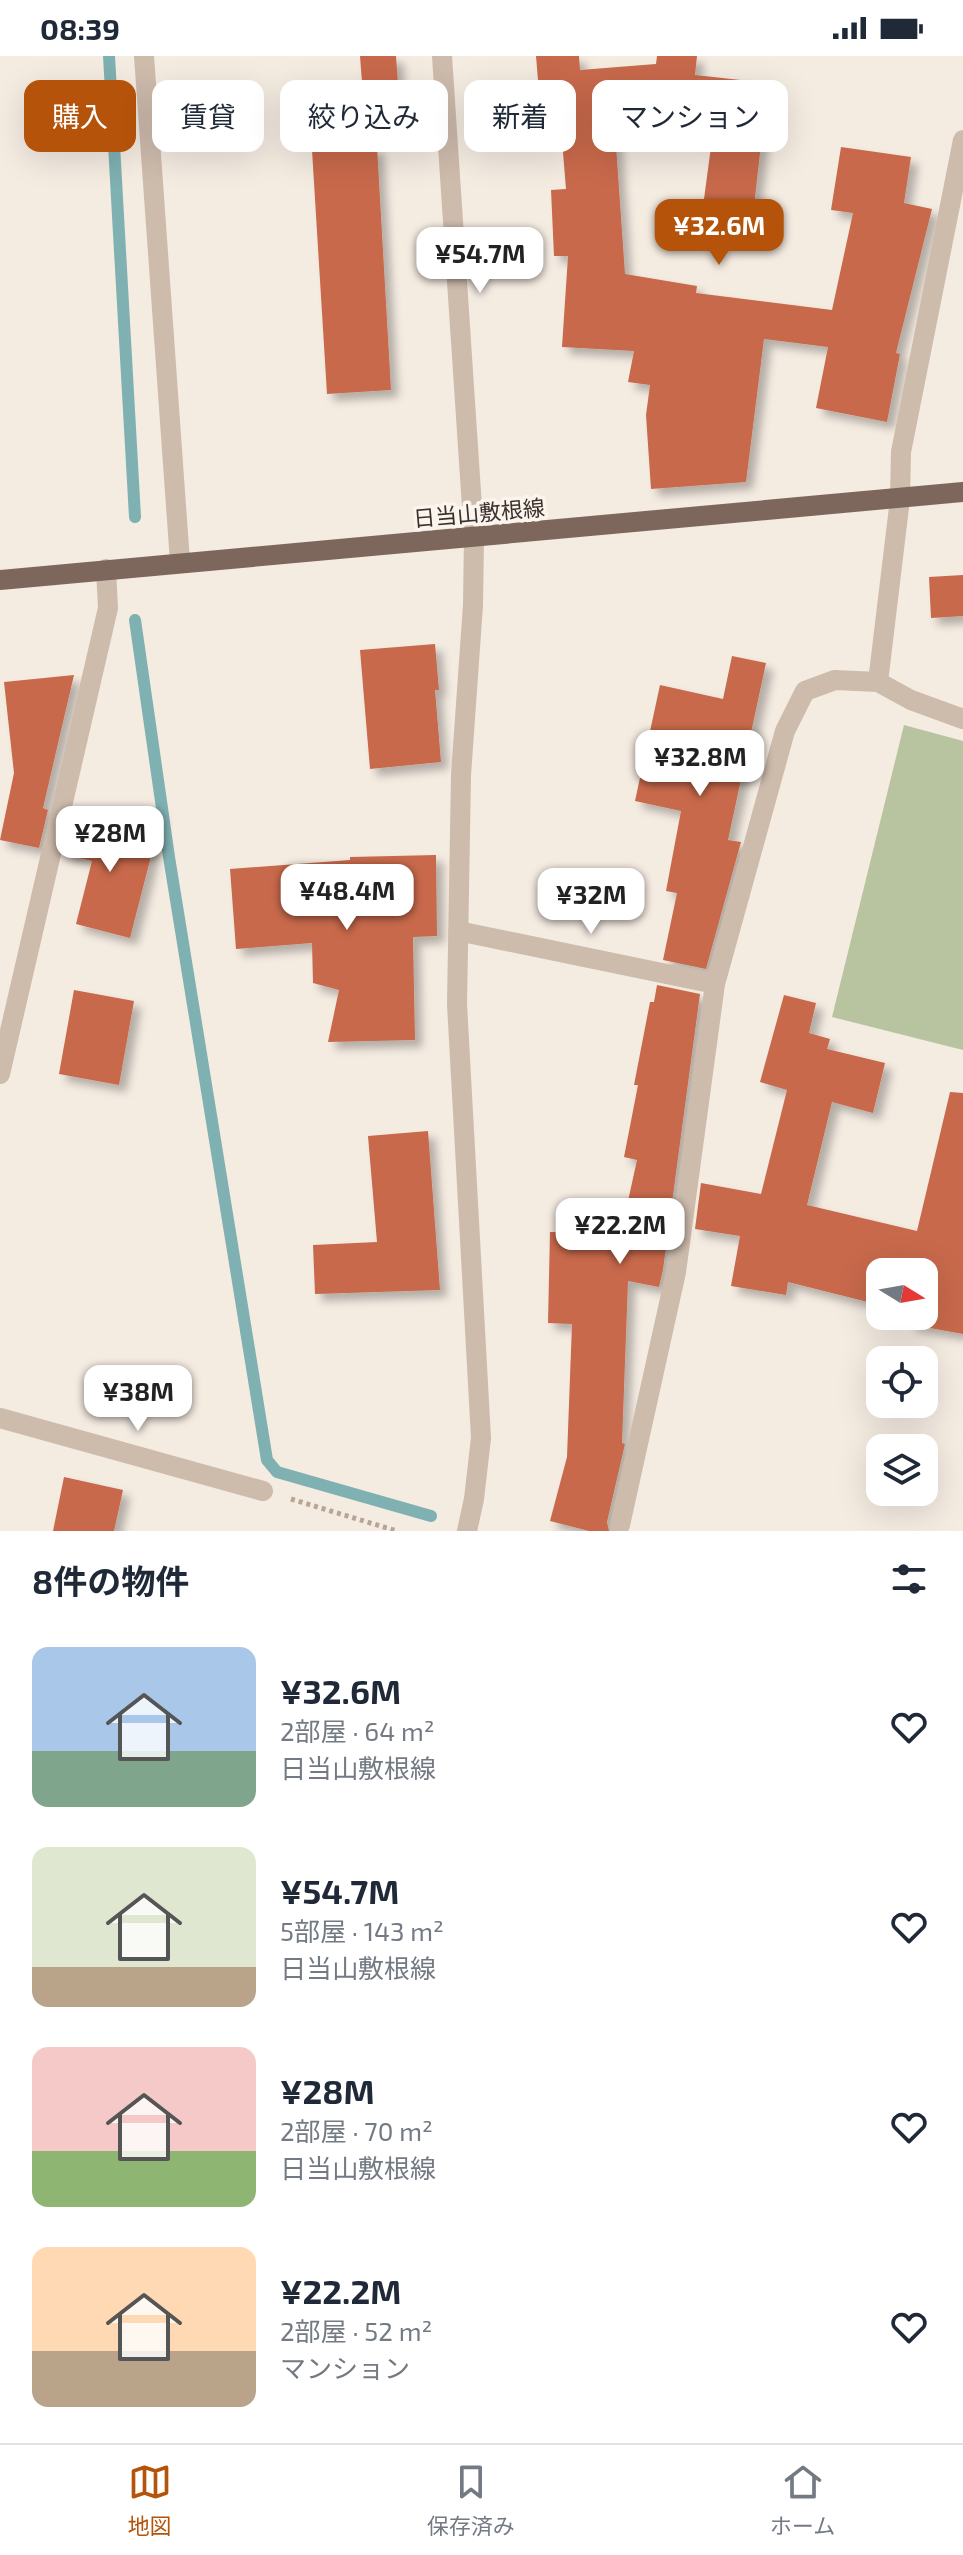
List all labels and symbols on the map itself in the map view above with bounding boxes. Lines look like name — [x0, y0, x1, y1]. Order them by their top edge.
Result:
pin: ¥32.6M — [654, 199, 784, 267]
pin: ¥54.7M — [415, 227, 545, 295]
street label: 日当山敷根線 — [412, 493, 546, 531]
pin: ¥32.8M — [635, 730, 765, 798]
pin: ¥28M — [63, 806, 157, 874]
pin: ¥48.4M — [282, 864, 412, 932]
pin: ¥32M — [544, 868, 638, 936]
pin: ¥22.2M — [555, 1198, 685, 1266]
north arrow — [866, 1258, 938, 1330]
pin: ¥38M — [91, 1365, 185, 1433]

